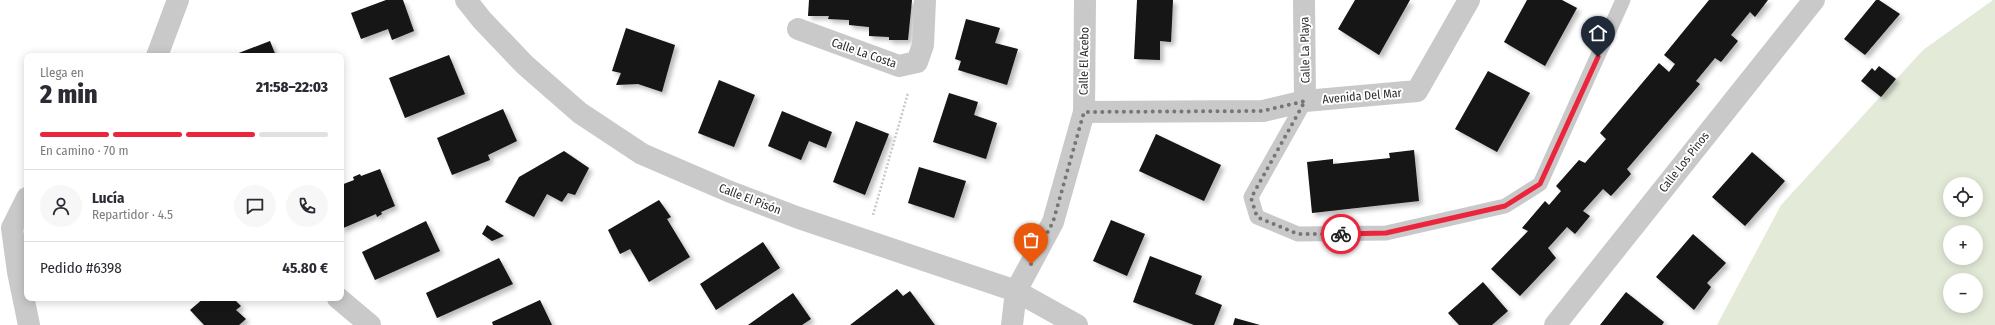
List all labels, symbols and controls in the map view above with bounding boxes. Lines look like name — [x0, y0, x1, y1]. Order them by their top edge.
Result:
street label: Calle La Playa — [1297, 16, 1313, 83]
pin — [1581, 16, 1615, 57]
icon: home — [1587, 22, 1609, 44]
street label: Calle El Acebo — [1076, 27, 1092, 95]
street label: Calle La Costa — [830, 35, 898, 71]
text: Llega en — [40, 65, 84, 80]
text: 21:58–22:03 — [256, 78, 328, 96]
text: 2 min — [40, 79, 98, 110]
street label: Avenida Del Mar — [1322, 85, 1403, 106]
street label: Calle Los Pinos — [1656, 129, 1712, 195]
text: En camino · 70 m — [40, 143, 128, 158]
map controls — [1943, 177, 1983, 313]
button: locate — [1943, 177, 1983, 217]
street label: Calle El Pisón — [717, 181, 783, 217]
button: person — [40, 185, 82, 227]
button: chat — [234, 185, 276, 227]
button: phone — [286, 185, 328, 227]
text: Lucía — [92, 189, 124, 207]
text: Repartidor · 4.5 — [92, 207, 173, 222]
courier — [1321, 214, 1361, 254]
pin — [1014, 223, 1048, 264]
icon: bike — [1330, 223, 1352, 245]
button: + — [1943, 225, 1983, 265]
icon: bag — [1020, 229, 1042, 251]
text: Pedido #6398 — [40, 259, 122, 277]
text: 45.80 € — [282, 259, 328, 277]
button: − — [1943, 273, 1983, 313]

